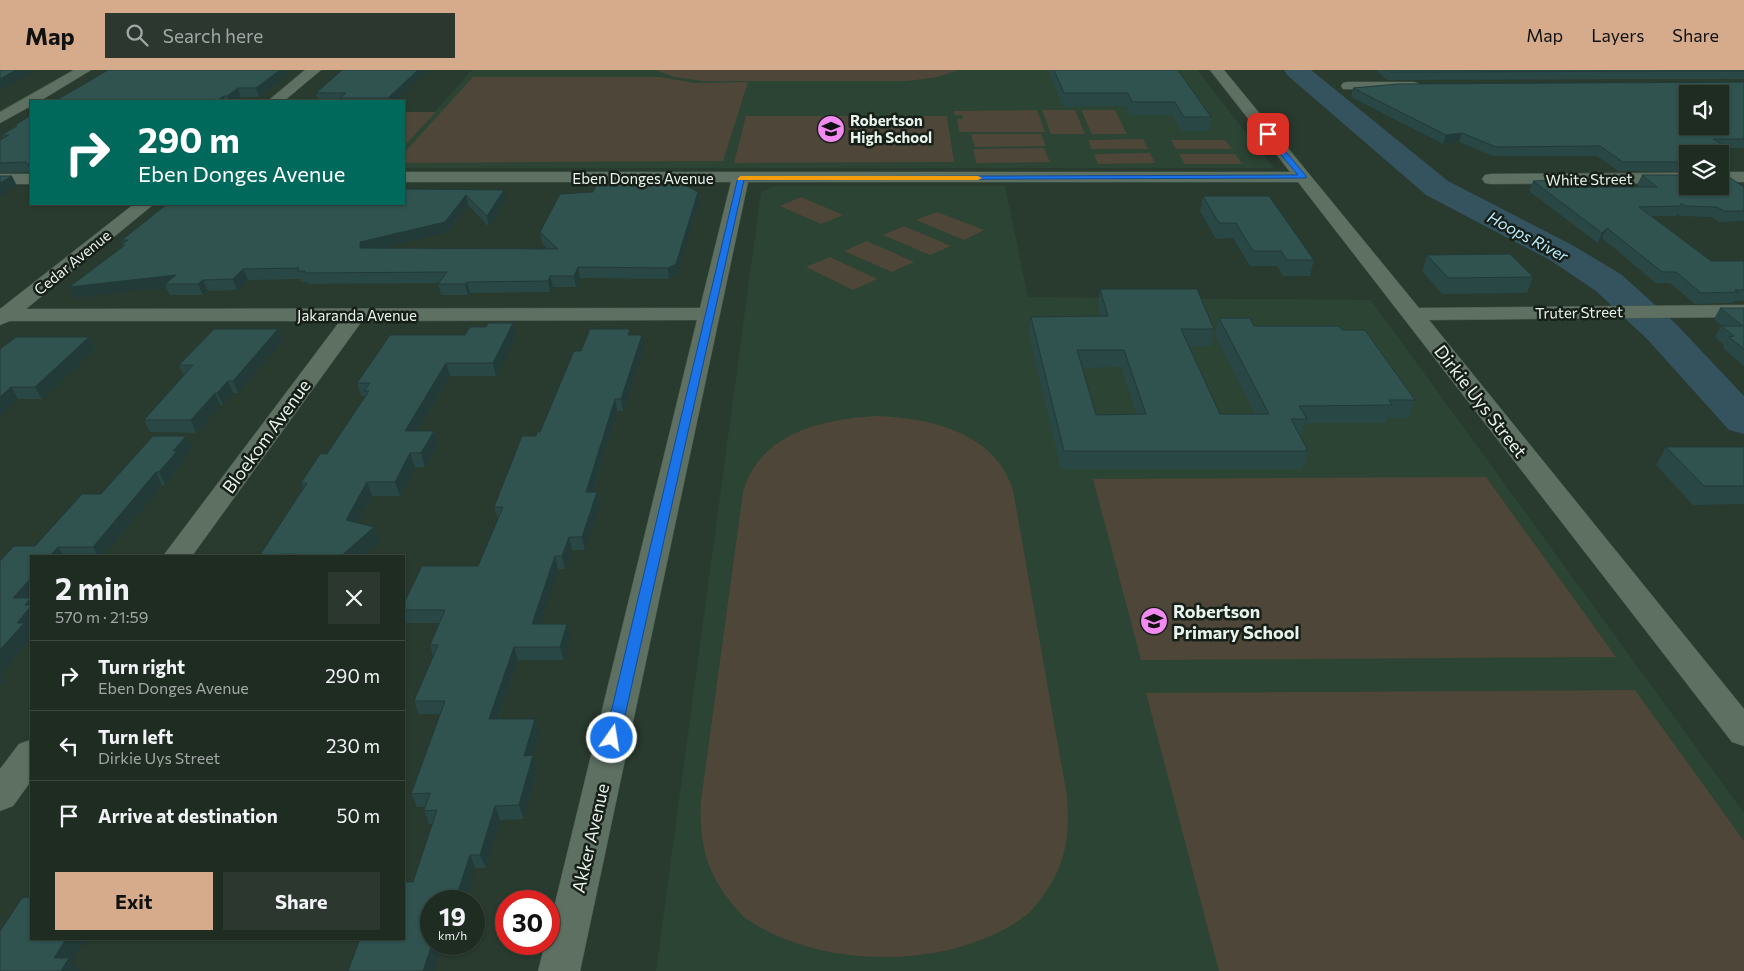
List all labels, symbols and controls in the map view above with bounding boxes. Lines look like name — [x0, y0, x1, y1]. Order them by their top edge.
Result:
search box — [105, 13, 455, 58]
text: Map — [25, 21, 75, 50]
icon: search — [123, 21, 151, 49]
text: Search here — [163, 24, 263, 47]
text: Map — [1526, 24, 1563, 46]
text: Layers — [1591, 24, 1644, 46]
text: Share — [1672, 24, 1719, 46]
map controls — [1679, 85, 1729, 195]
button: sound — [1679, 85, 1729, 135]
place label: Robertson High School — [850, 111, 932, 146]
pin — [1247, 113, 1289, 155]
school or university icon: Robertson High School — [816, 114, 846, 144]
text: 290 m — [138, 117, 240, 160]
icon: right — [55, 120, 120, 185]
icon: arrive — [1254, 120, 1282, 148]
button: layers — [1679, 145, 1729, 195]
text: Eben Donges Avenue — [138, 160, 345, 187]
street label: Eben Donges Avenue — [572, 169, 714, 187]
street label: White Street — [1545, 169, 1633, 189]
water label: Hoops River — [1484, 207, 1572, 265]
street label: Cedar Avenue — [30, 226, 114, 298]
street label: Truter Street — [1535, 302, 1623, 322]
street label: Jakaranda Avenue — [297, 306, 417, 324]
street label: Dirkie Uys Street — [1430, 340, 1532, 462]
street label: Bloekom Avenue — [217, 375, 315, 497]
text: 2 min — [55, 569, 130, 606]
button: close — [328, 572, 380, 624]
place label: Robertson Primary School — [1173, 600, 1299, 643]
school or university icon: Robertson Primary School — [1139, 606, 1169, 636]
text: 570 m · 21:59 — [55, 607, 148, 626]
text: Turn right — [98, 655, 185, 678]
icon: right — [55, 662, 83, 690]
text: 290 m — [325, 664, 380, 687]
text: Eben Donges Avenue — [98, 678, 249, 697]
position arrow — [585, 711, 637, 763]
text: Turn left — [98, 725, 173, 748]
icon: left — [55, 732, 83, 760]
text: 230 m — [326, 734, 380, 757]
text: Dirkie Uys Street — [98, 748, 220, 767]
street label: Akker Avenue — [567, 781, 613, 895]
icon: arrive — [55, 802, 83, 830]
text: Arrive at destination — [98, 804, 278, 827]
text: 50 m — [336, 804, 380, 827]
button: Exit — [55, 872, 213, 930]
button: Share — [223, 872, 380, 930]
speed limit sign: 30 — [495, 890, 560, 955]
text: 19 — [439, 901, 466, 931]
text: km/h — [438, 928, 467, 942]

